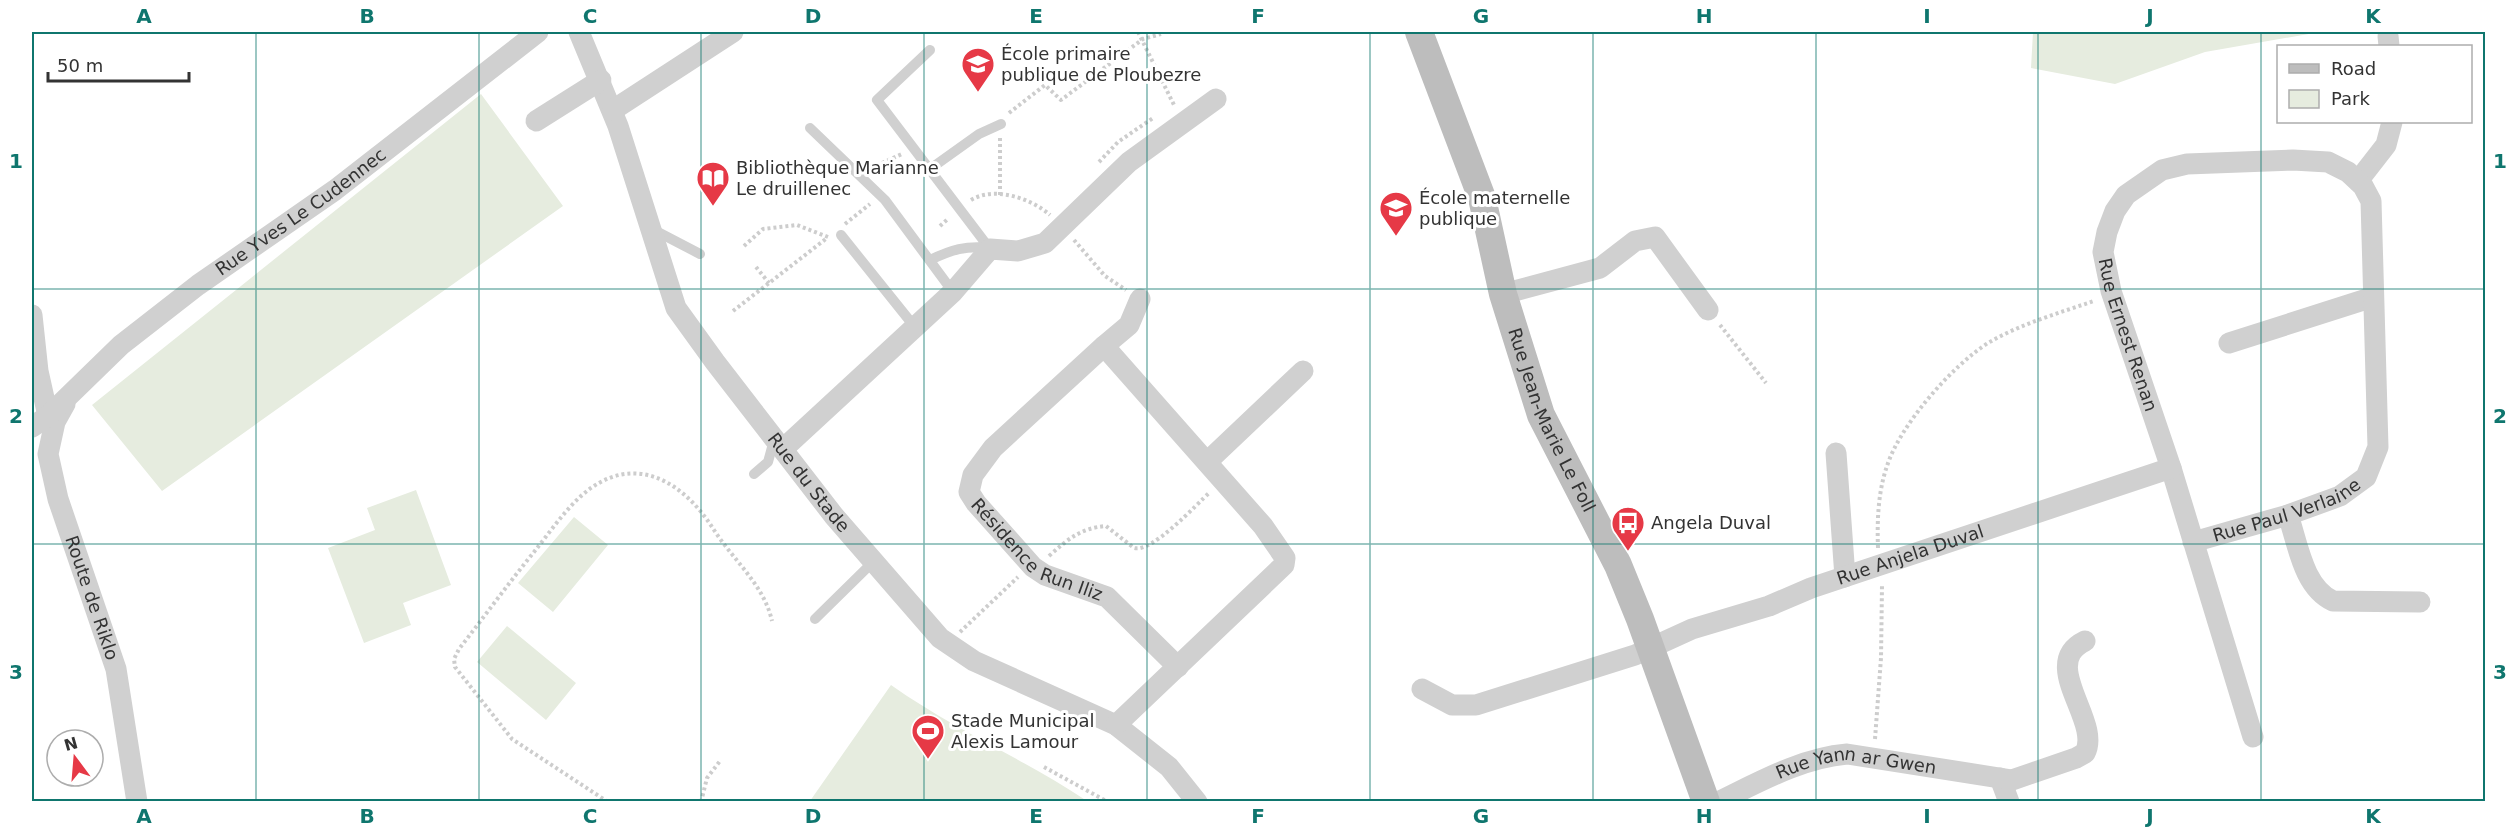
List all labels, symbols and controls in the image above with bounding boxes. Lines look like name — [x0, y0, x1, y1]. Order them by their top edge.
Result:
text: A — [136, 4, 152, 28]
text: B — [359, 4, 375, 28]
text: C — [583, 4, 597, 28]
text: D — [805, 4, 821, 28]
text: E — [1029, 4, 1043, 28]
text: F — [1251, 4, 1265, 28]
text: G — [1473, 4, 1489, 28]
text: H — [1696, 4, 1712, 28]
text: I — [1923, 4, 1931, 28]
text: J — [2144, 4, 2154, 28]
text: K — [2365, 4, 2382, 28]
place label: École primaire publique de Ploubezre — [1001, 43, 1201, 85]
scale bar — [48, 45, 189, 83]
legend — [2277, 45, 2472, 123]
school or university icon: École primaire publique de Ploubezre — [960, 46, 996, 93]
text: 50 m — [57, 55, 103, 76]
text: Road — [2331, 58, 2376, 79]
text: Park — [2331, 88, 2370, 109]
street label: Rue Yves Le Cudennec — [211, 143, 390, 280]
text: 1 — [9, 149, 23, 173]
text: 1 — [2493, 149, 2507, 173]
place label: Bibliothèque Marianne Le druillenec — [736, 157, 939, 199]
library icon: Bibliothèque Marianne Le druillenec — [695, 160, 731, 207]
place label: École maternelle publique — [1419, 187, 1570, 229]
school or university icon: École maternelle publique — [1378, 190, 1414, 237]
street label: Rue Ernest Renan — [2095, 256, 2162, 414]
street label: Rue Jean-Marie Le Foll — [1504, 325, 1600, 515]
text: 2 — [9, 404, 23, 428]
text: 2 — [2493, 404, 2507, 428]
street label: Rue du Stade — [764, 428, 854, 536]
street label: Rue Paul Verlaine — [2210, 474, 2364, 546]
street label: Résidence Run Iliz — [967, 494, 1106, 605]
bus stop icon: Angela Duval — [1610, 505, 1646, 552]
place label: Angela Duval — [1651, 512, 1771, 533]
street label: Rue Anjela Duval — [1834, 520, 1986, 589]
street label: Route de Riklo — [61, 533, 123, 663]
text: 3 — [9, 660, 23, 684]
text: 3 — [2493, 660, 2507, 684]
place label: Stade Municipal Alexis Lamour — [951, 710, 1094, 752]
sports icon: Stade Municipal Alexis Lamour — [910, 713, 946, 760]
north arrow — [45, 728, 105, 788]
text: N — [62, 733, 80, 755]
street label: Rue Yann ar Gwen — [1773, 743, 1938, 783]
text: A — [136, 804, 152, 828]
text: B — [359, 804, 375, 828]
text: C — [583, 804, 597, 828]
text: D — [805, 804, 821, 828]
text: E — [1029, 804, 1043, 828]
text: F — [1251, 804, 1265, 828]
text: G — [1473, 804, 1489, 828]
text: H — [1696, 804, 1712, 828]
text: I — [1923, 804, 1931, 828]
text: J — [2144, 804, 2154, 828]
text: K — [2365, 804, 2382, 828]

